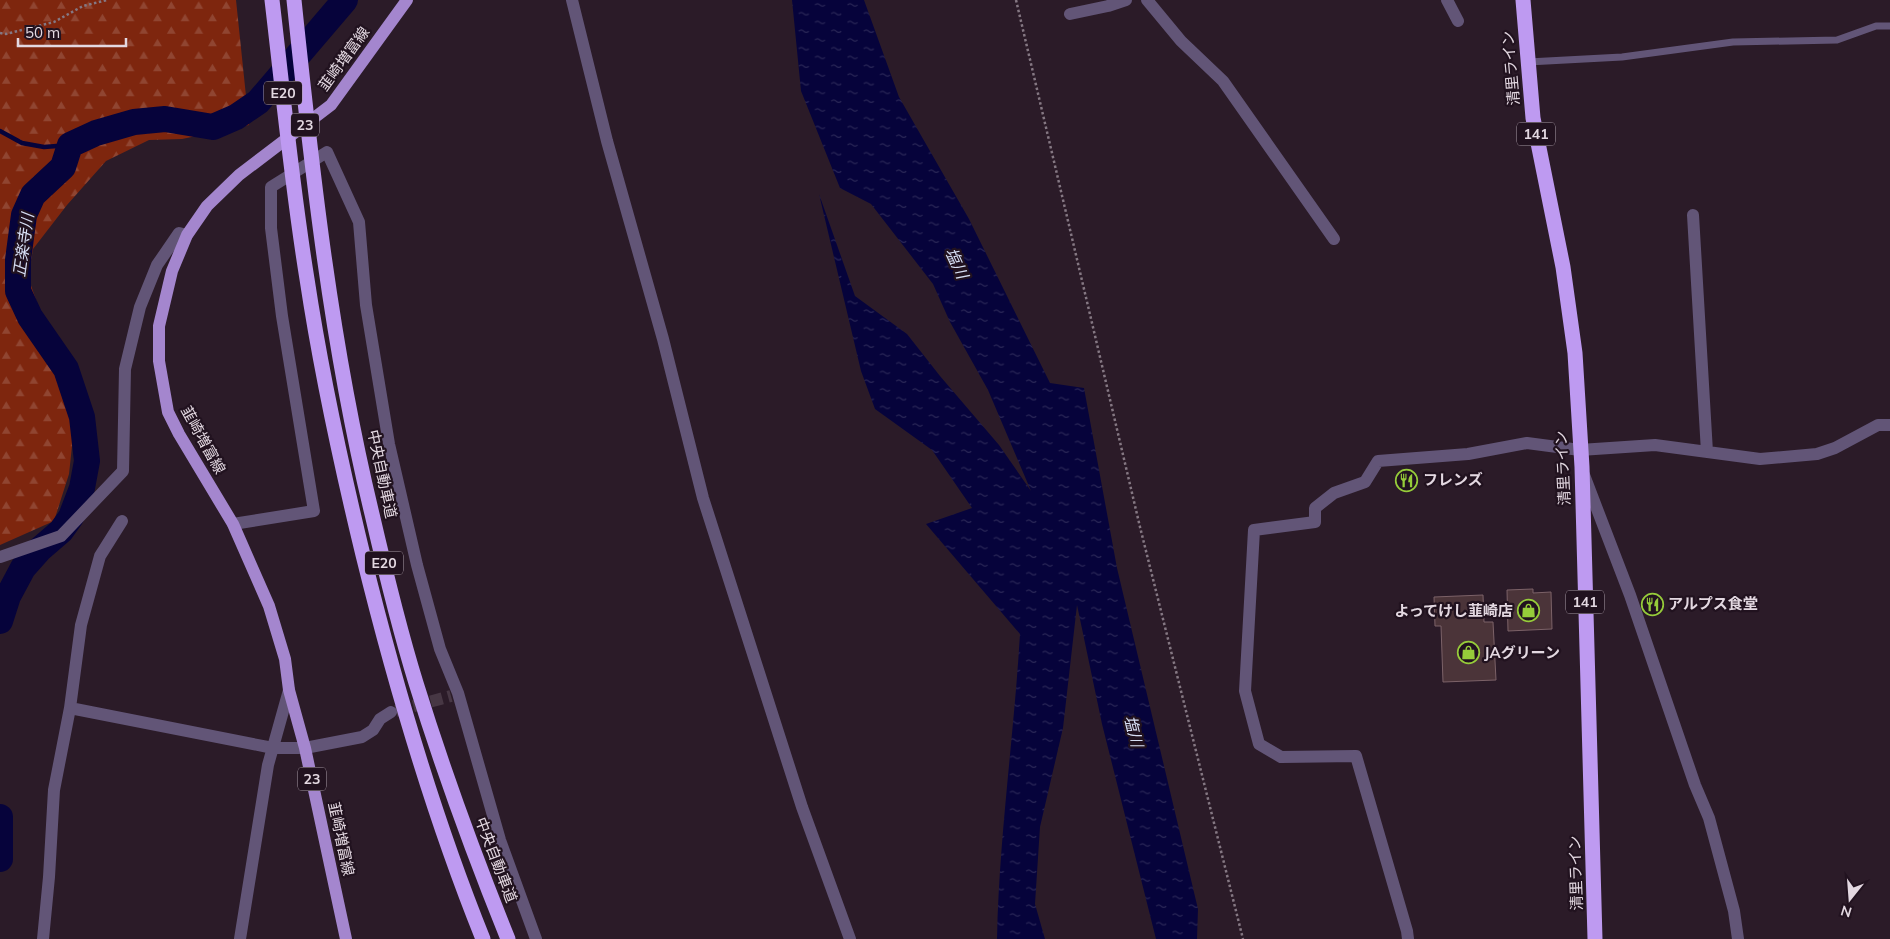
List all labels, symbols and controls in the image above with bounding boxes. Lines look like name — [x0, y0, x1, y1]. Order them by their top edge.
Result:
scale bar — [18, 15, 125, 47]
text: 50 m — [25, 23, 60, 42]
street label: 韮崎増富線 — [314, 23, 373, 95]
street label: 清里ライン — [1498, 30, 1523, 106]
road number: E20 — [264, 82, 302, 105]
road number: 23 — [291, 114, 319, 136]
road number: 141 — [1517, 122, 1555, 146]
water label: 正楽寺川 — [9, 210, 38, 278]
water label: 塩川 — [941, 244, 974, 284]
street label: 韮崎増富線 — [177, 402, 230, 477]
street label: 中央自動車道 — [364, 428, 401, 520]
street label: 清里ライン — [1551, 430, 1574, 506]
restaurant icon: フレンズ — [1395, 468, 1419, 492]
place label: フレンズ — [1423, 470, 1483, 489]
road number: E20 — [365, 552, 403, 574]
road number: 141 — [1566, 590, 1604, 614]
restaurant icon: アルプス食堂 — [1640, 592, 1664, 616]
place label: アルプス食堂 — [1668, 594, 1758, 613]
shop icon: よってけし韮崎店 — [1517, 599, 1541, 623]
place label: よってけし韮崎店 — [1394, 601, 1513, 620]
shop icon: JAグリーン — [1456, 641, 1480, 665]
place label: JAグリーン — [1484, 643, 1560, 662]
water label: 塩川 — [1120, 713, 1148, 751]
road number: 23 — [298, 768, 326, 791]
street label: 韮崎増富線 — [324, 800, 359, 878]
street label: 中央自動車道 — [471, 814, 521, 905]
street label: 清里ライン — [1565, 835, 1586, 911]
north arrow — [1825, 874, 1875, 924]
text: N — [1839, 901, 1854, 922]

